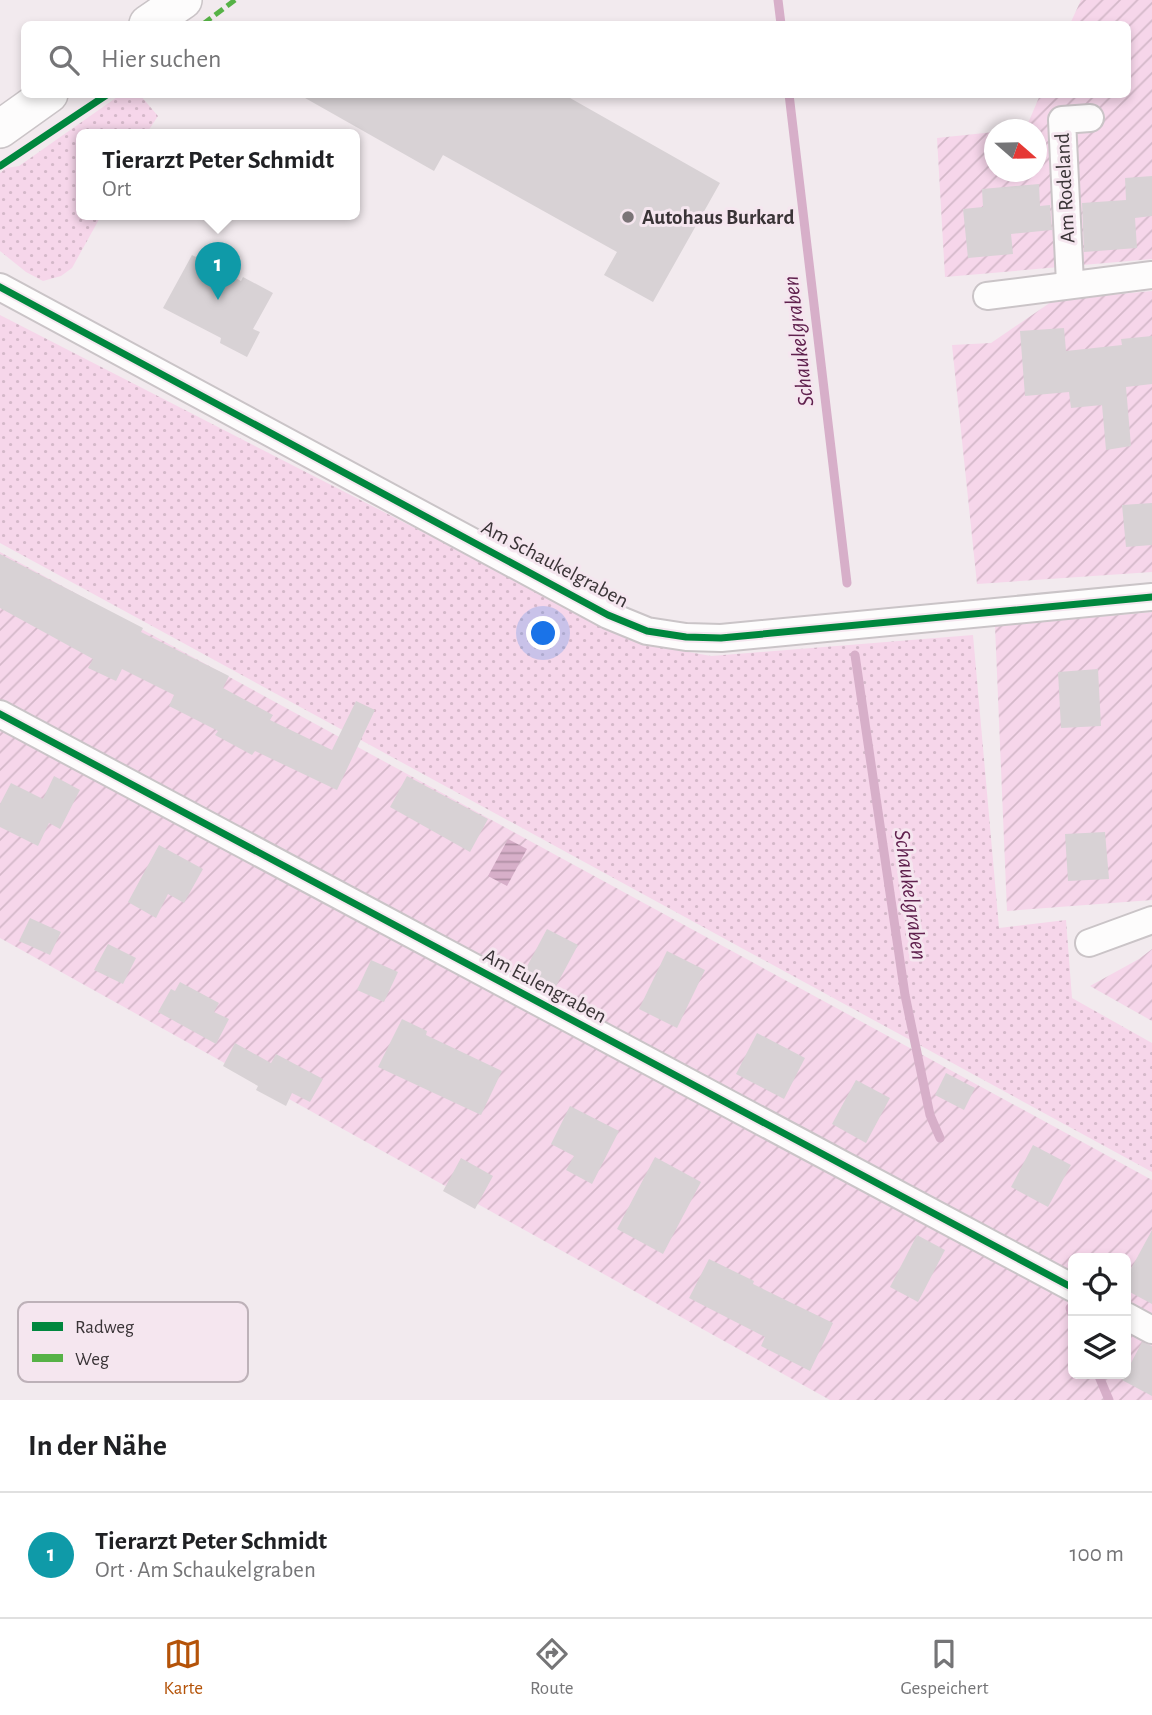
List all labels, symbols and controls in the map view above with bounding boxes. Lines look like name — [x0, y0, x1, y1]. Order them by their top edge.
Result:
search box — [21, 21, 1131, 98]
icon: search — [45, 41, 83, 79]
text: Hier suchen — [101, 46, 222, 72]
north arrow — [984, 119, 1047, 182]
popup — [76, 129, 360, 220]
street label: Am Rodeland — [1052, 132, 1078, 244]
text: Tierarzt Peter Schmidt — [102, 147, 334, 173]
text: Ort — [102, 178, 131, 201]
place label: Autohaus Burkard — [642, 207, 794, 228]
marker: Autohaus Burkard — [620, 209, 636, 225]
pin: 1 — [195, 242, 241, 300]
water label: Schaukelgraben — [780, 274, 818, 408]
street label: Am Schaukelgraben — [478, 516, 632, 612]
your location — [526, 616, 560, 650]
water label: Schaukelgraben — [889, 828, 931, 962]
street label: Am Eulengraben — [480, 945, 610, 1027]
map controls — [1068, 1253, 1131, 1379]
button: locate — [1068, 1253, 1131, 1316]
legend — [18, 1302, 248, 1382]
button: layers — [1068, 1316, 1131, 1379]
text: Radweg — [75, 1318, 135, 1337]
text: Weg — [75, 1350, 110, 1369]
text: In der Nähe — [28, 1431, 167, 1461]
text: Tierarzt Peter Schmidt — [95, 1528, 327, 1554]
text: 1 — [47, 1543, 55, 1566]
text: 100 m — [1070, 1543, 1124, 1566]
text: Ort · Am Schaukelgraben — [95, 1559, 316, 1582]
tab: Karte — [164, 1635, 203, 1700]
tab: Route — [530, 1635, 573, 1700]
tab: Gespeichert — [900, 1635, 988, 1700]

